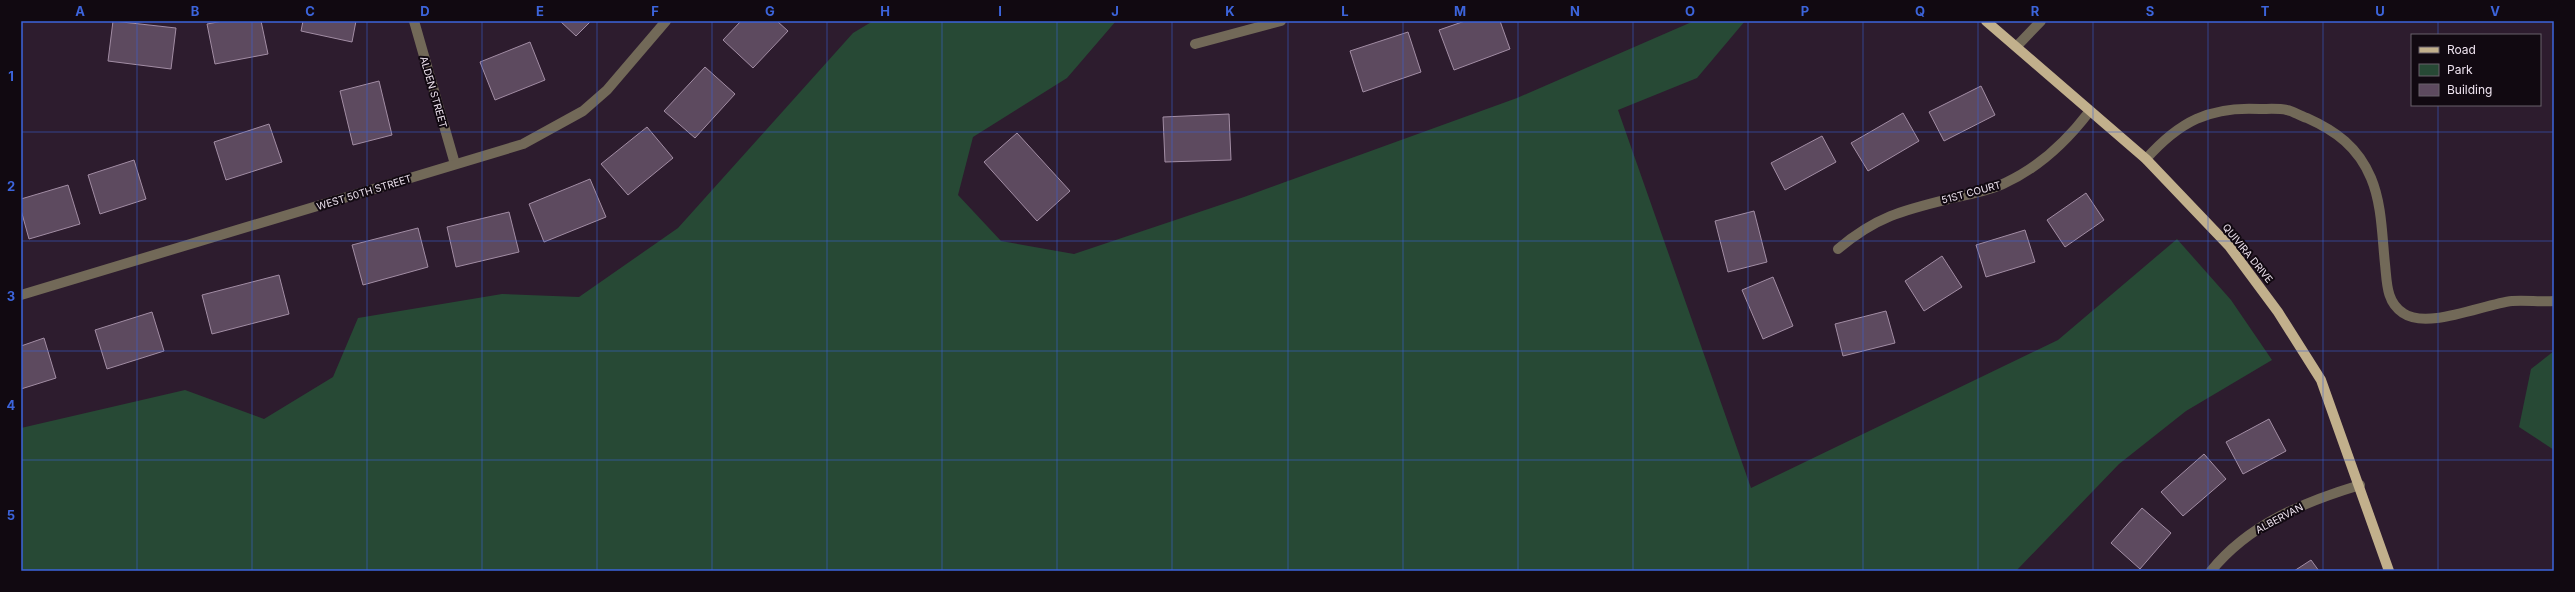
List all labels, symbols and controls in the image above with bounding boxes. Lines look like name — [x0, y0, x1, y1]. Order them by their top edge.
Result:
text: A — [75, 3, 85, 19]
text: B — [191, 3, 200, 19]
text: C — [305, 3, 315, 19]
text: D — [420, 3, 430, 19]
text: E — [536, 3, 544, 19]
text: F — [651, 3, 659, 19]
text: G — [765, 3, 775, 19]
text: H — [880, 3, 890, 19]
text: I — [998, 3, 1002, 19]
text: J — [1111, 3, 1119, 19]
text: K — [1225, 3, 1235, 19]
text: L — [1341, 3, 1349, 19]
text: M — [1454, 3, 1466, 19]
text: N — [1570, 3, 1580, 19]
text: O — [1685, 3, 1695, 19]
text: P — [1801, 3, 1809, 19]
text: Q — [1915, 3, 1925, 19]
text: R — [2031, 3, 2040, 19]
text: S — [2146, 3, 2154, 19]
text: T — [2261, 3, 2270, 19]
text: U — [2375, 3, 2385, 19]
text: V — [2490, 3, 2500, 19]
legend — [2411, 34, 2541, 106]
text: Road — [2447, 42, 2476, 57]
street label: ALDEN STREET — [418, 55, 450, 129]
text: Park — [2447, 62, 2473, 77]
text: 1 — [8, 68, 14, 84]
text: Building — [2447, 82, 2492, 97]
street label: WEST 50TH STREET — [315, 172, 413, 212]
text: 2 — [7, 178, 15, 194]
street label: 51ST COURT — [1940, 178, 2002, 206]
street label: QUIVIRA DRIVE — [2220, 221, 2276, 285]
text: 3 — [7, 288, 15, 304]
text: 4 — [7, 397, 16, 413]
street label: ALBERVAN — [2253, 500, 2305, 536]
text: 5 — [7, 507, 15, 523]

